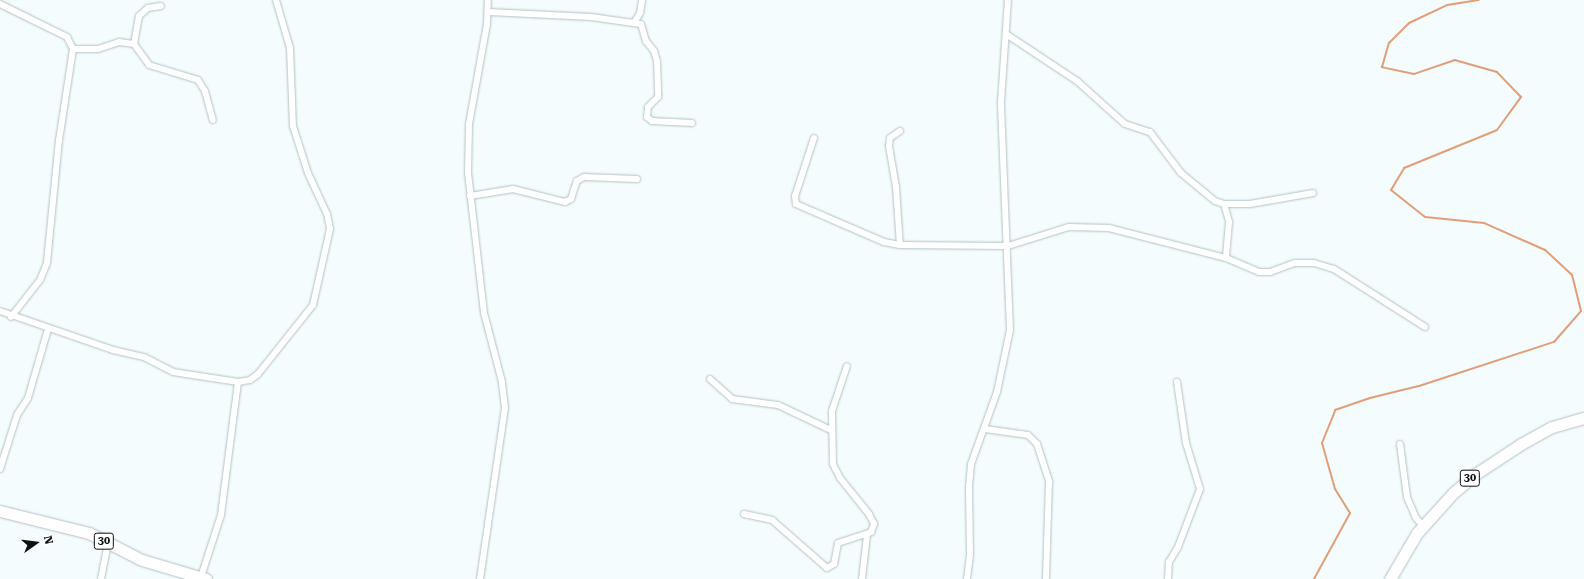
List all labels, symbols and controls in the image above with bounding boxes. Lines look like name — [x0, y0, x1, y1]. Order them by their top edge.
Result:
road number: 30 — [1459, 469, 1481, 487]
north arrow — [16, 523, 56, 563]
road number: 30 — [93, 532, 115, 550]
text: N — [41, 534, 55, 546]

